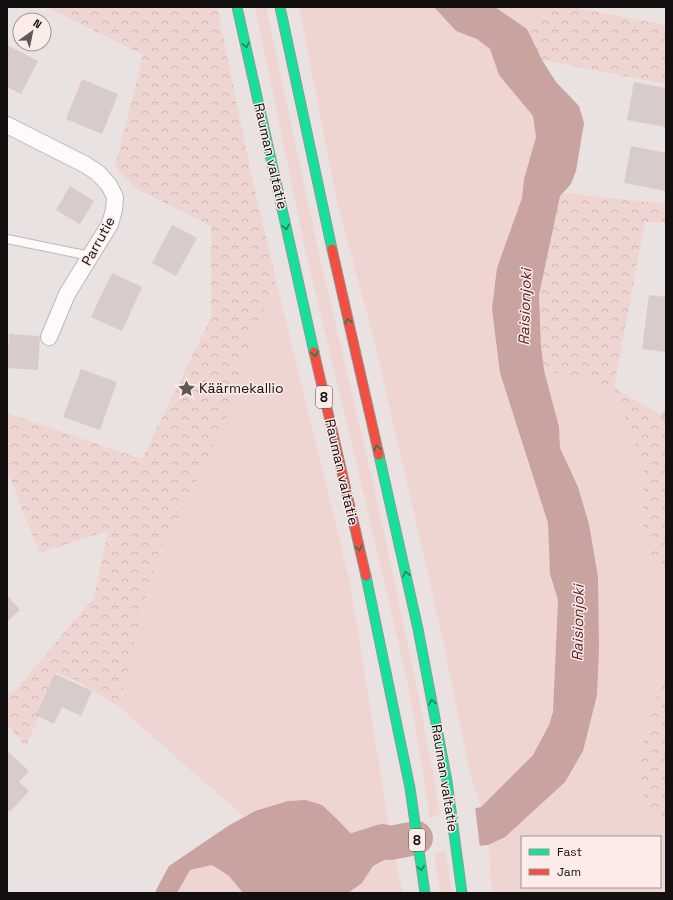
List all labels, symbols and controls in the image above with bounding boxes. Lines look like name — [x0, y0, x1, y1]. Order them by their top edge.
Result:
north arrow — [12, 12, 52, 52]
text: N — [31, 16, 44, 31]
one-way arrow — [241, 42, 249, 48]
street label: Rauman valtatie — [250, 101, 292, 211]
street label: Parrutie — [77, 213, 119, 269]
one-way arrow — [282, 223, 290, 230]
water label: Raisionjoki — [514, 266, 535, 346]
one-way arrow — [345, 318, 353, 324]
one-way arrow — [310, 350, 318, 357]
place icon: Käärmekallio — [176, 378, 196, 398]
place label: Käärmekallio — [199, 379, 284, 397]
road number: 8 — [316, 386, 332, 408]
street label: Rauman valtatie — [321, 417, 363, 527]
one-way arrow — [374, 444, 382, 451]
one-way arrow — [355, 545, 363, 552]
one-way arrow — [402, 571, 410, 578]
water label: Raisionjoki — [567, 582, 588, 661]
one-way arrow — [428, 699, 436, 705]
street label: Rauman valtatie — [428, 723, 462, 833]
road number: 8 — [409, 829, 425, 851]
legend — [521, 836, 661, 888]
text: Fast — [557, 844, 582, 860]
text: Jam — [557, 864, 581, 880]
one-way arrow — [416, 865, 425, 871]

